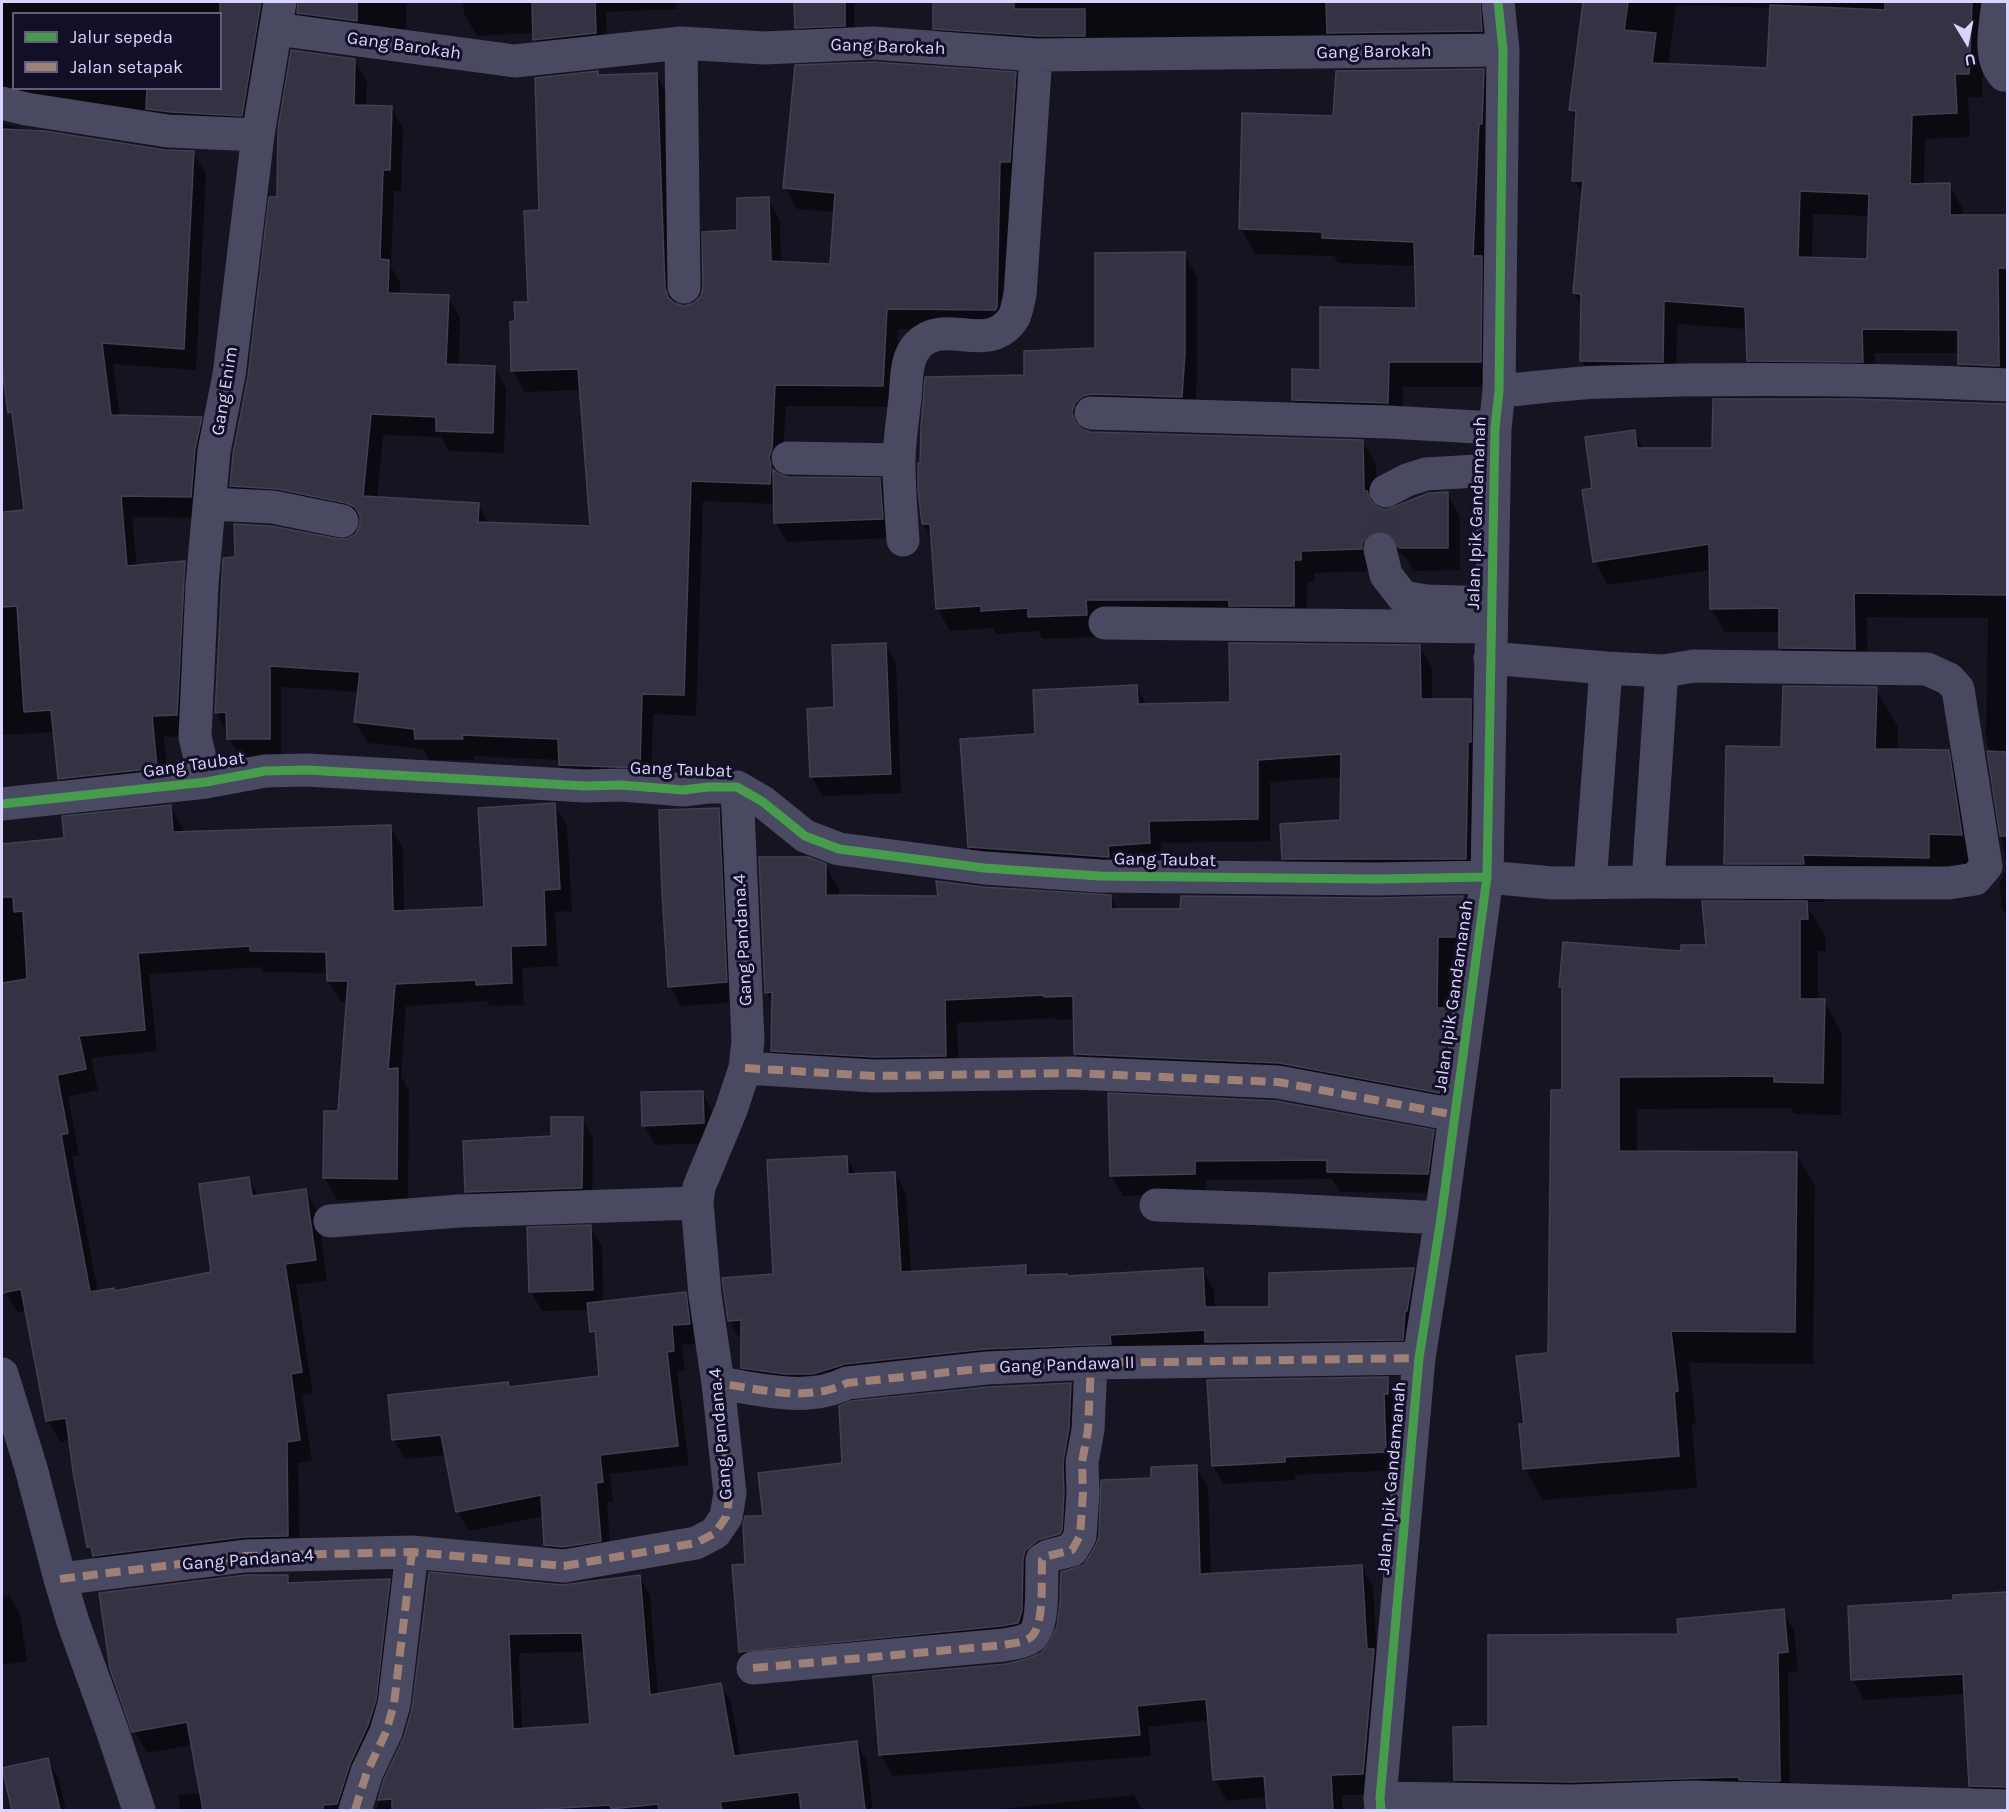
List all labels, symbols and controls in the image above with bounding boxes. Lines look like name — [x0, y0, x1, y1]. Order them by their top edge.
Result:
legend — [12, 12, 222, 90]
north arrow — [1937, 12, 1997, 72]
text: Jalur sepeda — [70, 26, 173, 48]
street label: Gang Barokah — [345, 27, 463, 65]
street label: Gang Barokah — [830, 34, 946, 60]
street label: Gang Barokah — [1316, 40, 1432, 64]
text: U — [1963, 50, 1977, 71]
text: Jalan setapak — [70, 56, 183, 78]
street label: Gang Enim — [207, 345, 243, 437]
street label: Jalan Ipik Gandamanah — [1463, 416, 1491, 610]
street label: Gang Taubat — [142, 747, 246, 783]
street label: Gang Taubat — [629, 757, 733, 783]
street label: Gang Taubat — [1114, 848, 1216, 872]
street label: Gang Pandana.4 — [729, 873, 757, 1007]
street label: Jalan Ipik Gandamanah — [1430, 898, 1478, 1094]
street label: Gang Pandawa II — [999, 1352, 1135, 1378]
street label: Gang Pandana.4 — [704, 1367, 738, 1501]
street label: Jalan Ipik Gandamanah — [1373, 1380, 1411, 1576]
street label: Gang Pandana.4 — [181, 1545, 315, 1575]

